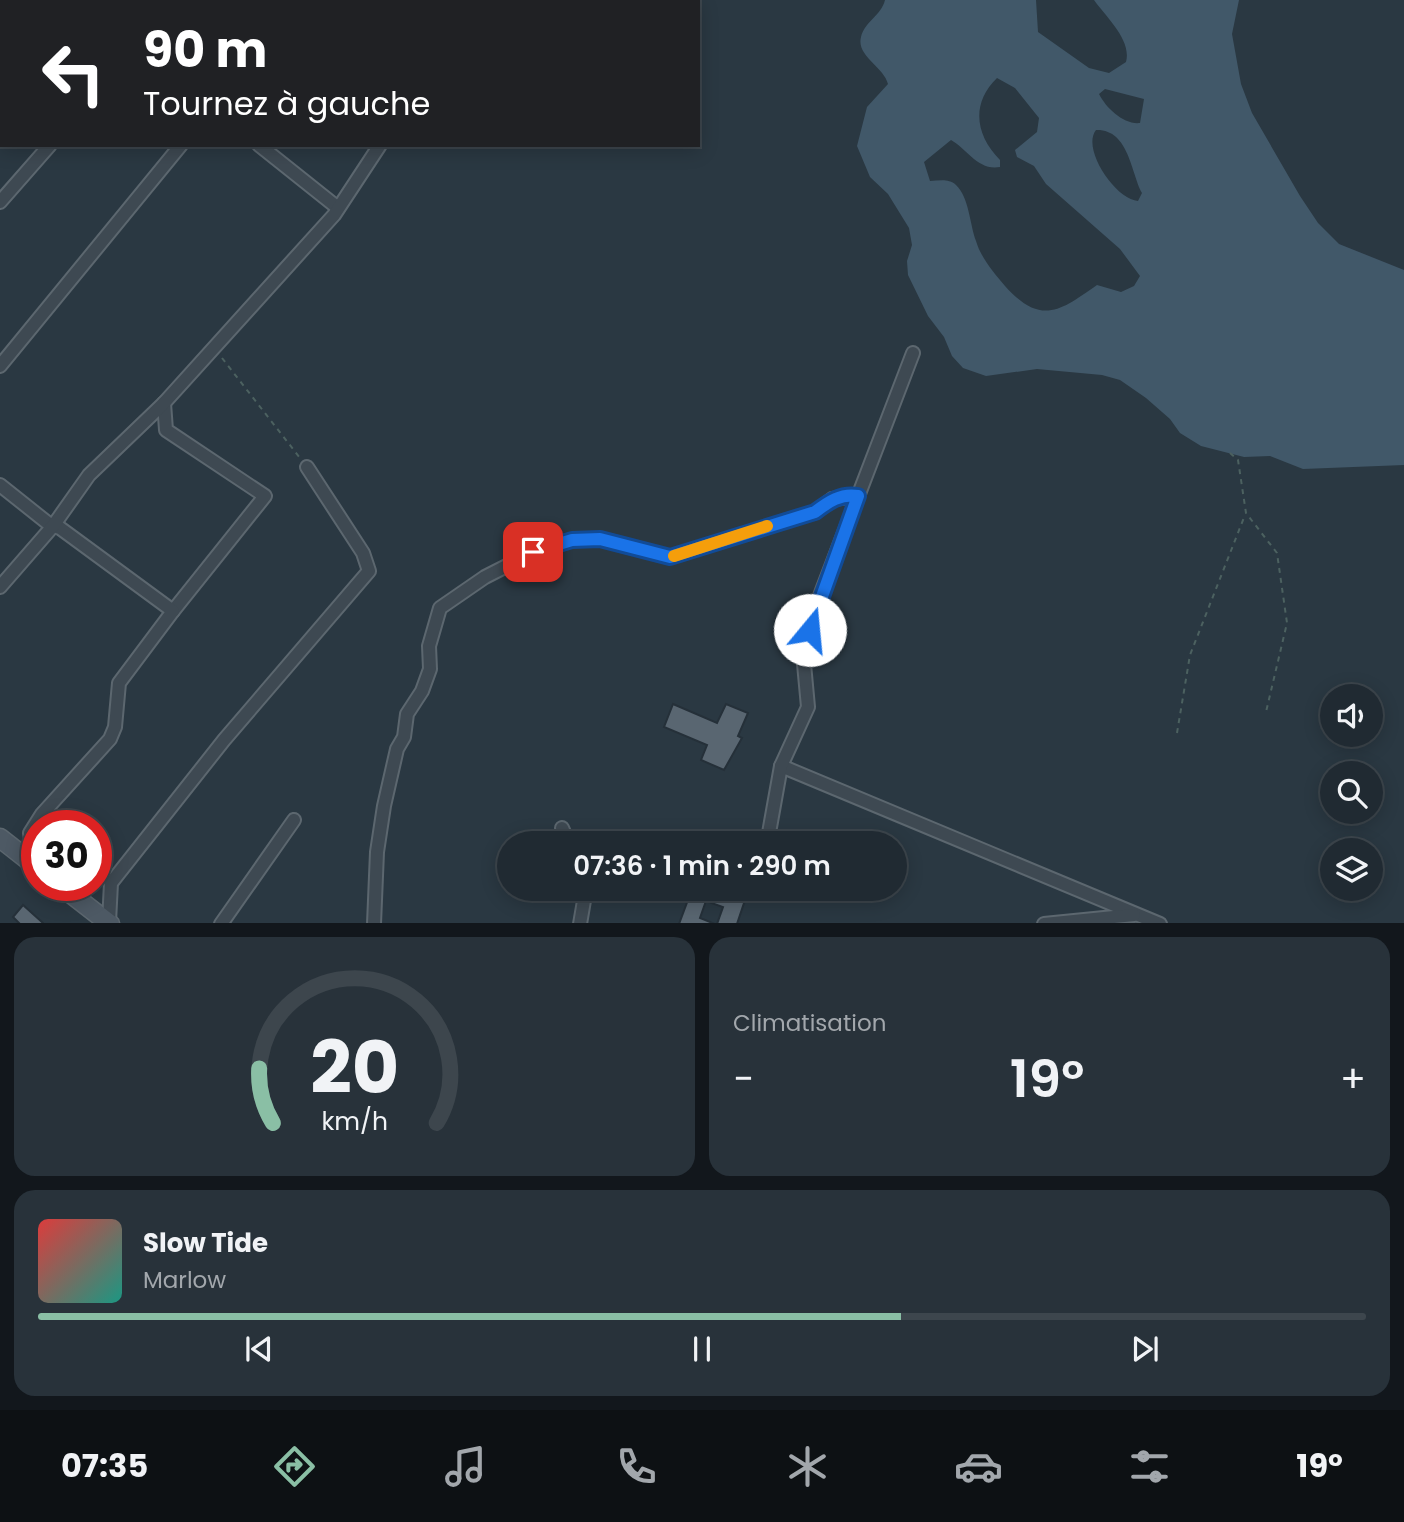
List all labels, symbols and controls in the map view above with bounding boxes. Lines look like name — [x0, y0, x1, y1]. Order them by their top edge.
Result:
text: 90 m — [143, 16, 267, 84]
icon: left — [28, 28, 119, 119]
text: Tournez à gauche — [143, 81, 430, 126]
pin — [503, 522, 563, 582]
icon: arrive — [514, 533, 552, 571]
position arrow — [773, 593, 847, 667]
map controls — [1320, 684, 1383, 901]
button: sound — [1320, 684, 1383, 747]
button: search — [1320, 761, 1383, 824]
speed limit sign: 30 — [21, 810, 112, 901]
button: layers — [1320, 838, 1383, 901]
text: 07:36 · 1 min · 290 m — [573, 848, 831, 884]
text: Climatisation — [733, 1007, 886, 1039]
text: 20 — [310, 1017, 399, 1118]
text: 19° — [1010, 1042, 1084, 1115]
text: − — [733, 1052, 754, 1105]
text: + — [1340, 1052, 1366, 1105]
text: km/h — [321, 1103, 388, 1138]
text: Slow Tide — [143, 1225, 268, 1261]
text: Marlow — [143, 1264, 226, 1296]
icon: previous — [240, 1330, 278, 1368]
icon: pause — [683, 1330, 721, 1368]
icon: next — [1126, 1330, 1164, 1368]
icon: directions — [270, 1442, 319, 1491]
icon: music — [441, 1442, 490, 1491]
icon: phone — [612, 1442, 661, 1491]
icon: climate — [783, 1442, 832, 1491]
icon: car — [954, 1442, 1003, 1491]
icon: filters — [1125, 1442, 1174, 1491]
text: 07:35 — [61, 1443, 148, 1488]
text: 19° — [1296, 1443, 1343, 1488]

